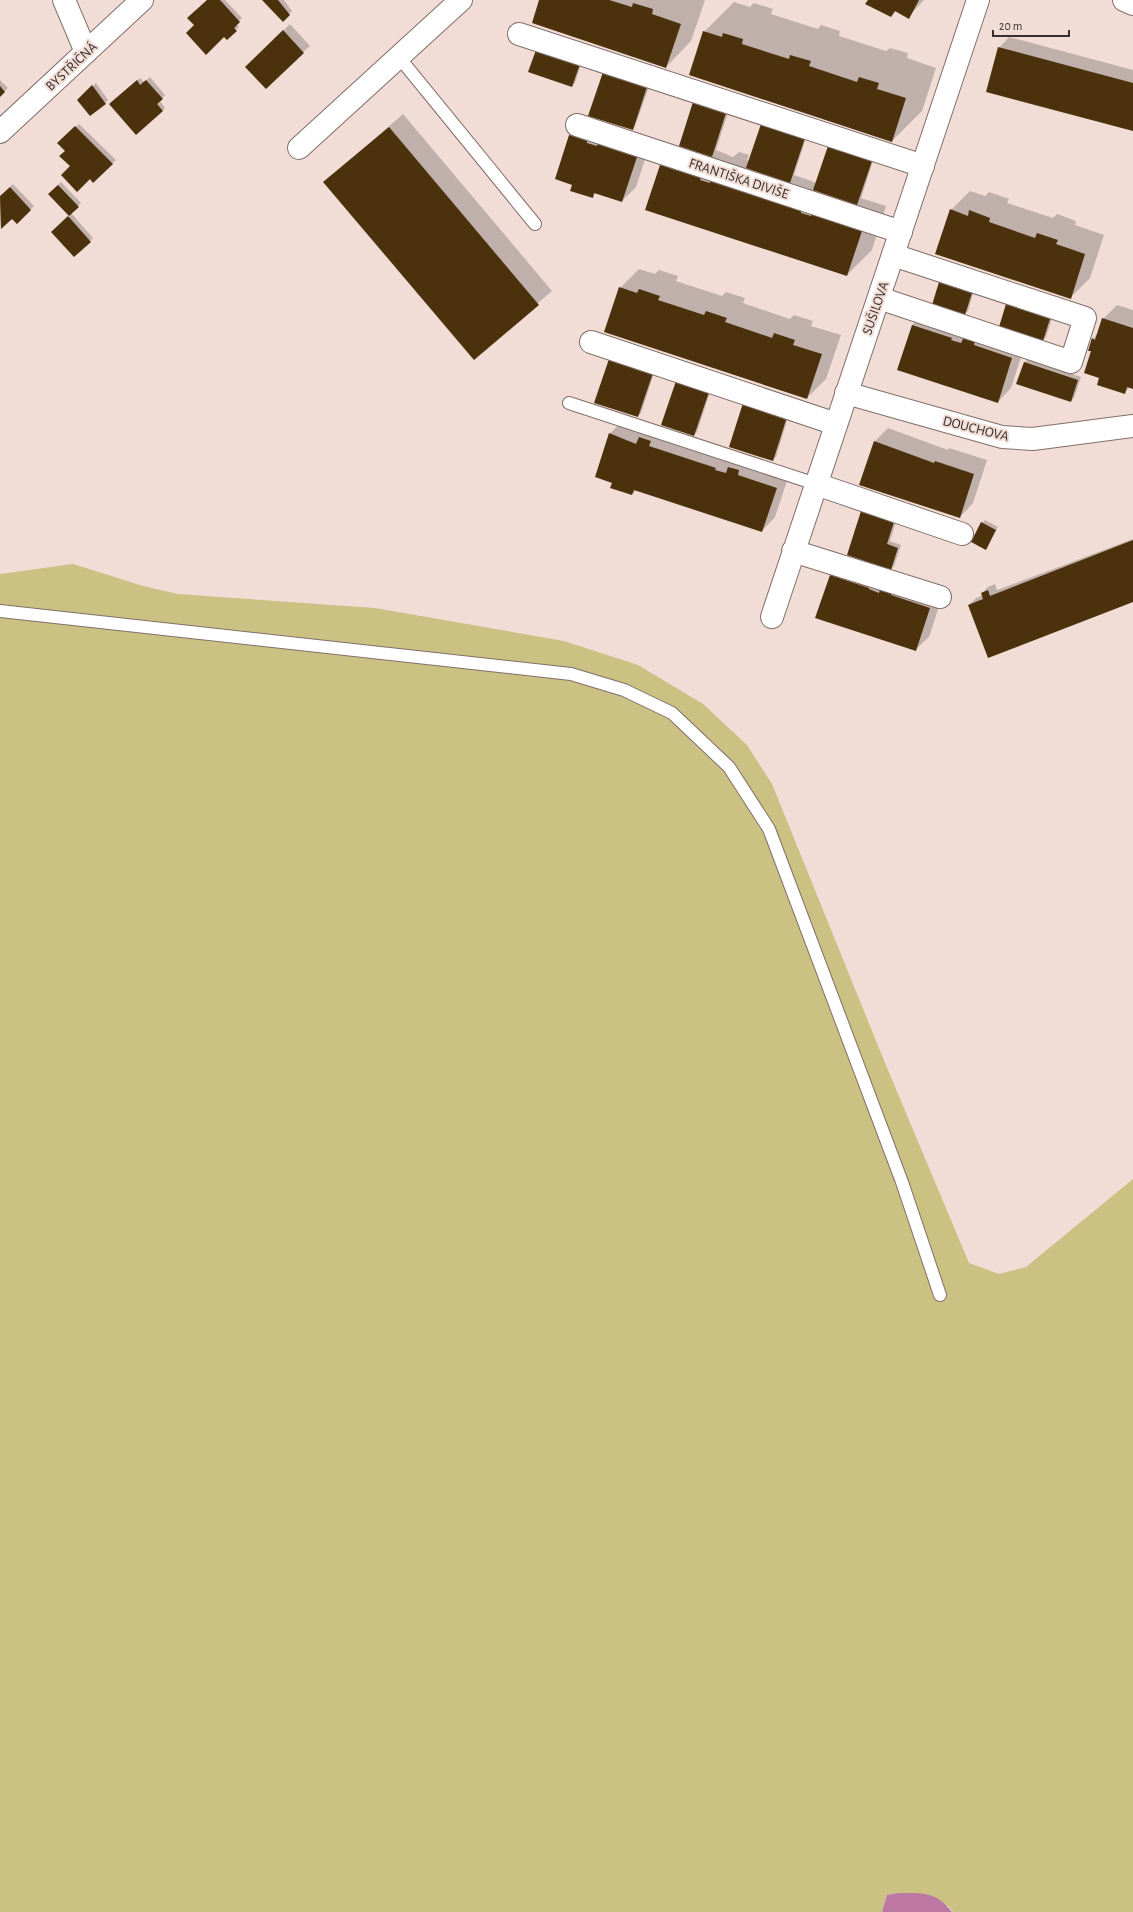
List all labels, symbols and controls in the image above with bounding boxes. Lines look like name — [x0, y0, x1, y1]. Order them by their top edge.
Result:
scale bar — [993, 12, 1069, 38]
text: 20 m — [999, 20, 1022, 32]
street label: BYSTŘIČNÁ — [41, 37, 100, 94]
street label: FRANTIŠKA DIVIŠE — [687, 154, 791, 202]
street label: SUŠILOVA — [858, 279, 892, 337]
street label: DOUCHOVA — [941, 414, 1010, 444]

